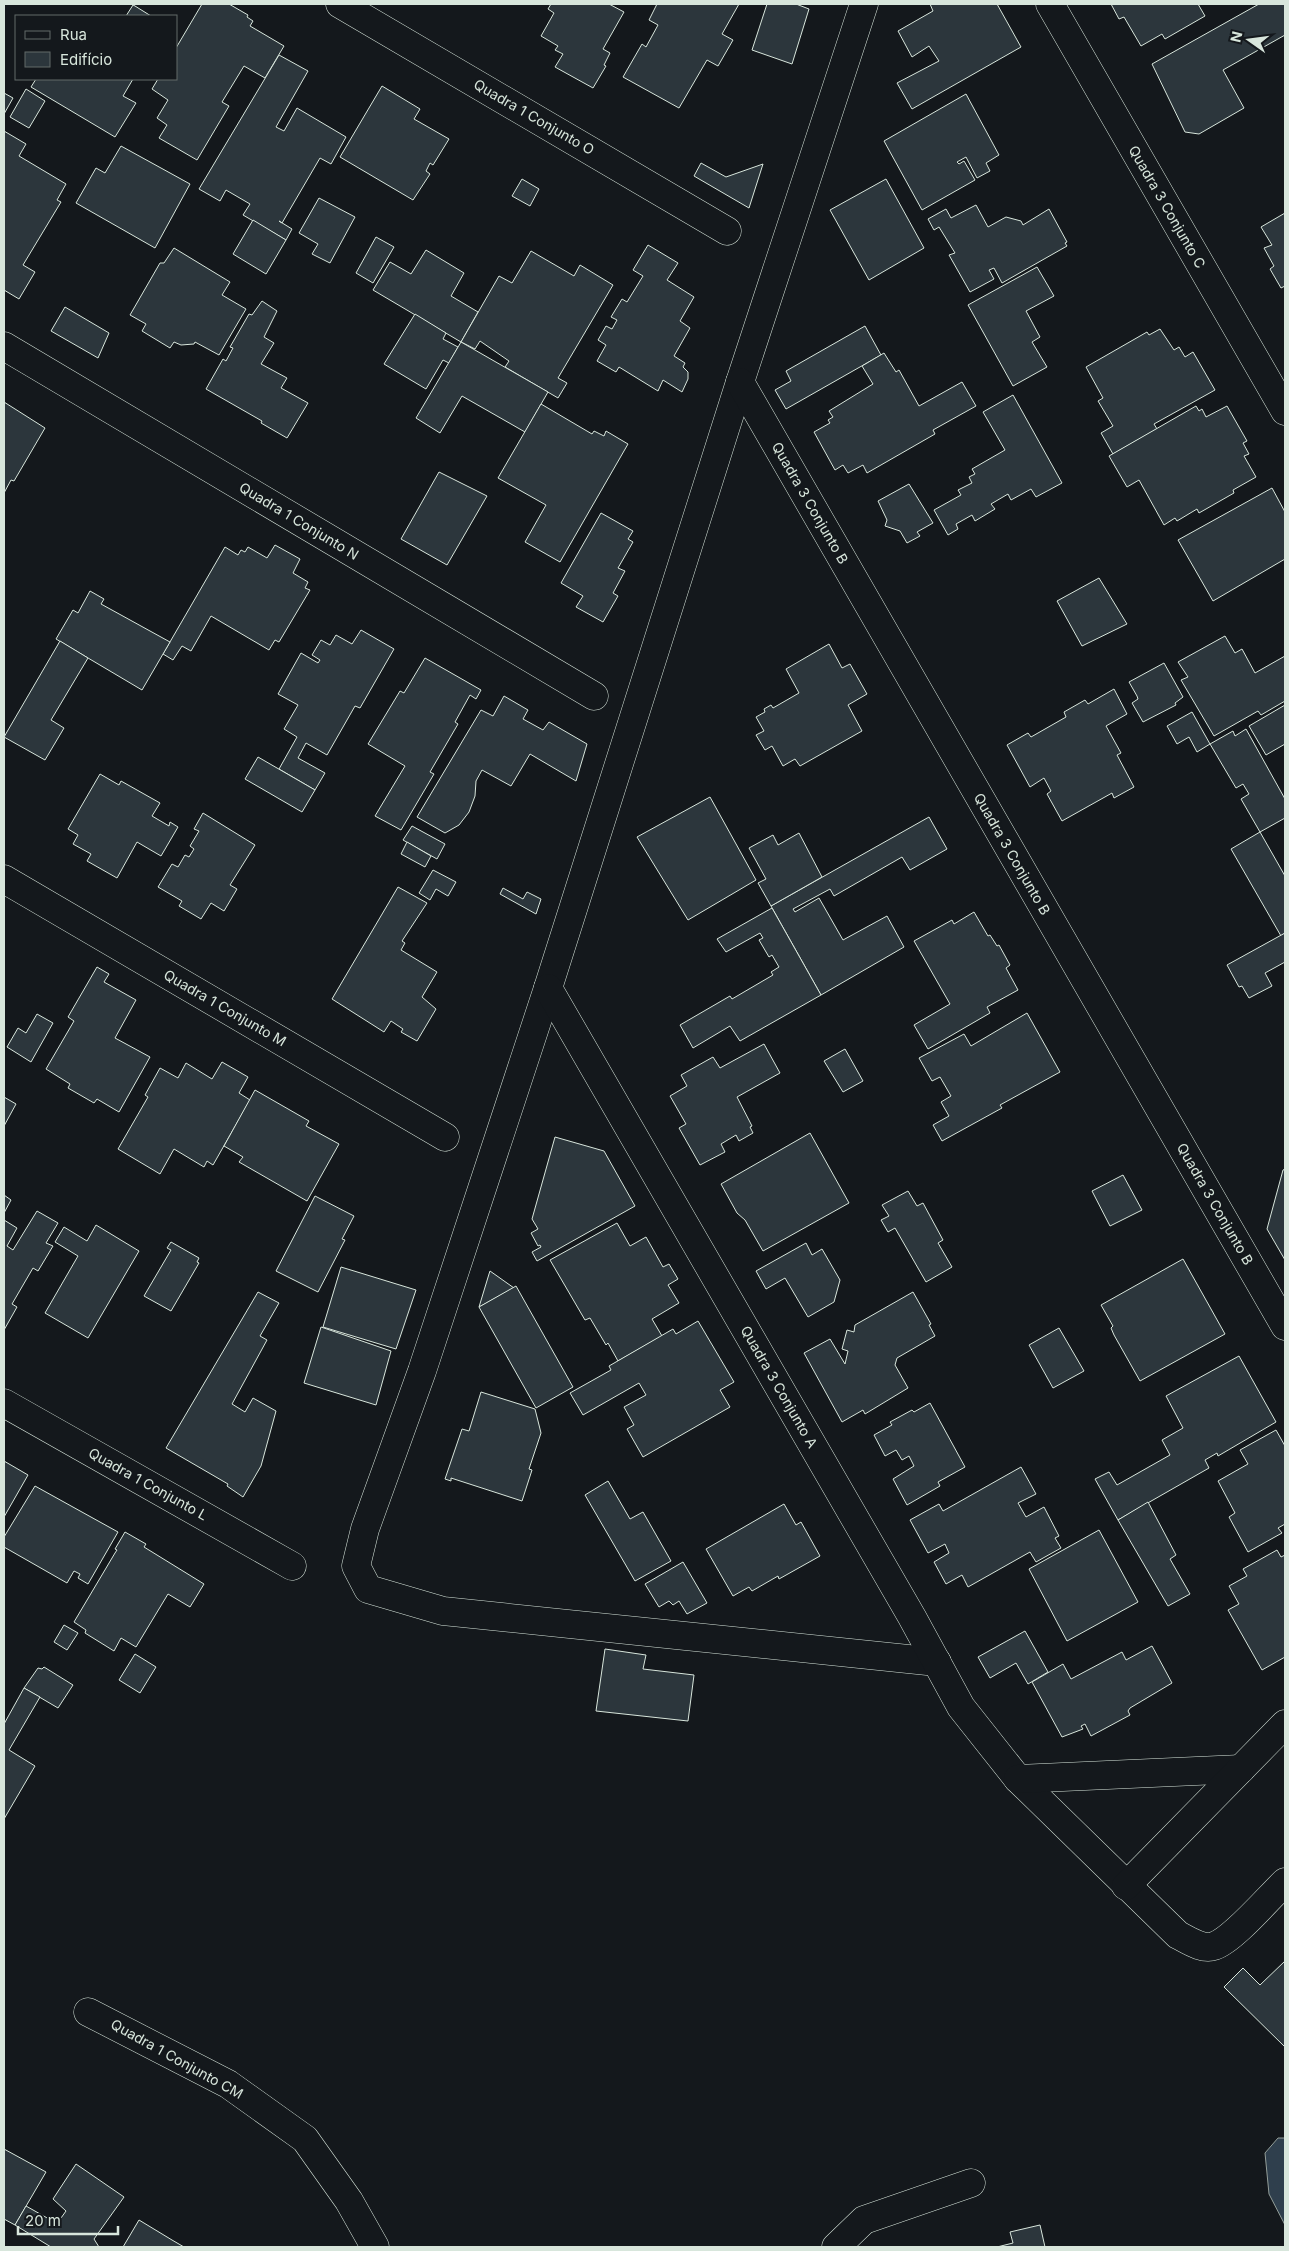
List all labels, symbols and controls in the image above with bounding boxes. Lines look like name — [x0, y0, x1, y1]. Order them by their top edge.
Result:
legend — [15, 15, 178, 80]
north arrow — [1224, 15, 1274, 65]
text: Rua — [60, 25, 87, 44]
text: N — [1226, 30, 1245, 44]
text: Edifício — [60, 50, 112, 69]
street label: Quadra 1 Conjunto O — [471, 75, 598, 158]
street label: Quadra 3 Conjunto C — [1125, 142, 1210, 271]
street label: Quadra 3 Conjunto B — [769, 439, 852, 567]
street label: Quadra 1 Conjunto N — [236, 478, 362, 563]
street label: Quadra 3 Conjunto B — [971, 790, 1054, 918]
street label: Quadra 1 Conjunto M — [161, 966, 289, 1050]
street label: Quadra 3 Conjunto B — [1174, 1140, 1257, 1268]
street label: Quadra 3 Conjunto A — [737, 1323, 822, 1451]
street label: Quadra 1 Conjunto L — [86, 1444, 211, 1523]
street label: Quadra 1 Conjunto CM — [108, 2015, 246, 2102]
scale bar — [18, 2204, 118, 2236]
text: 20 m — [25, 2211, 61, 2230]

